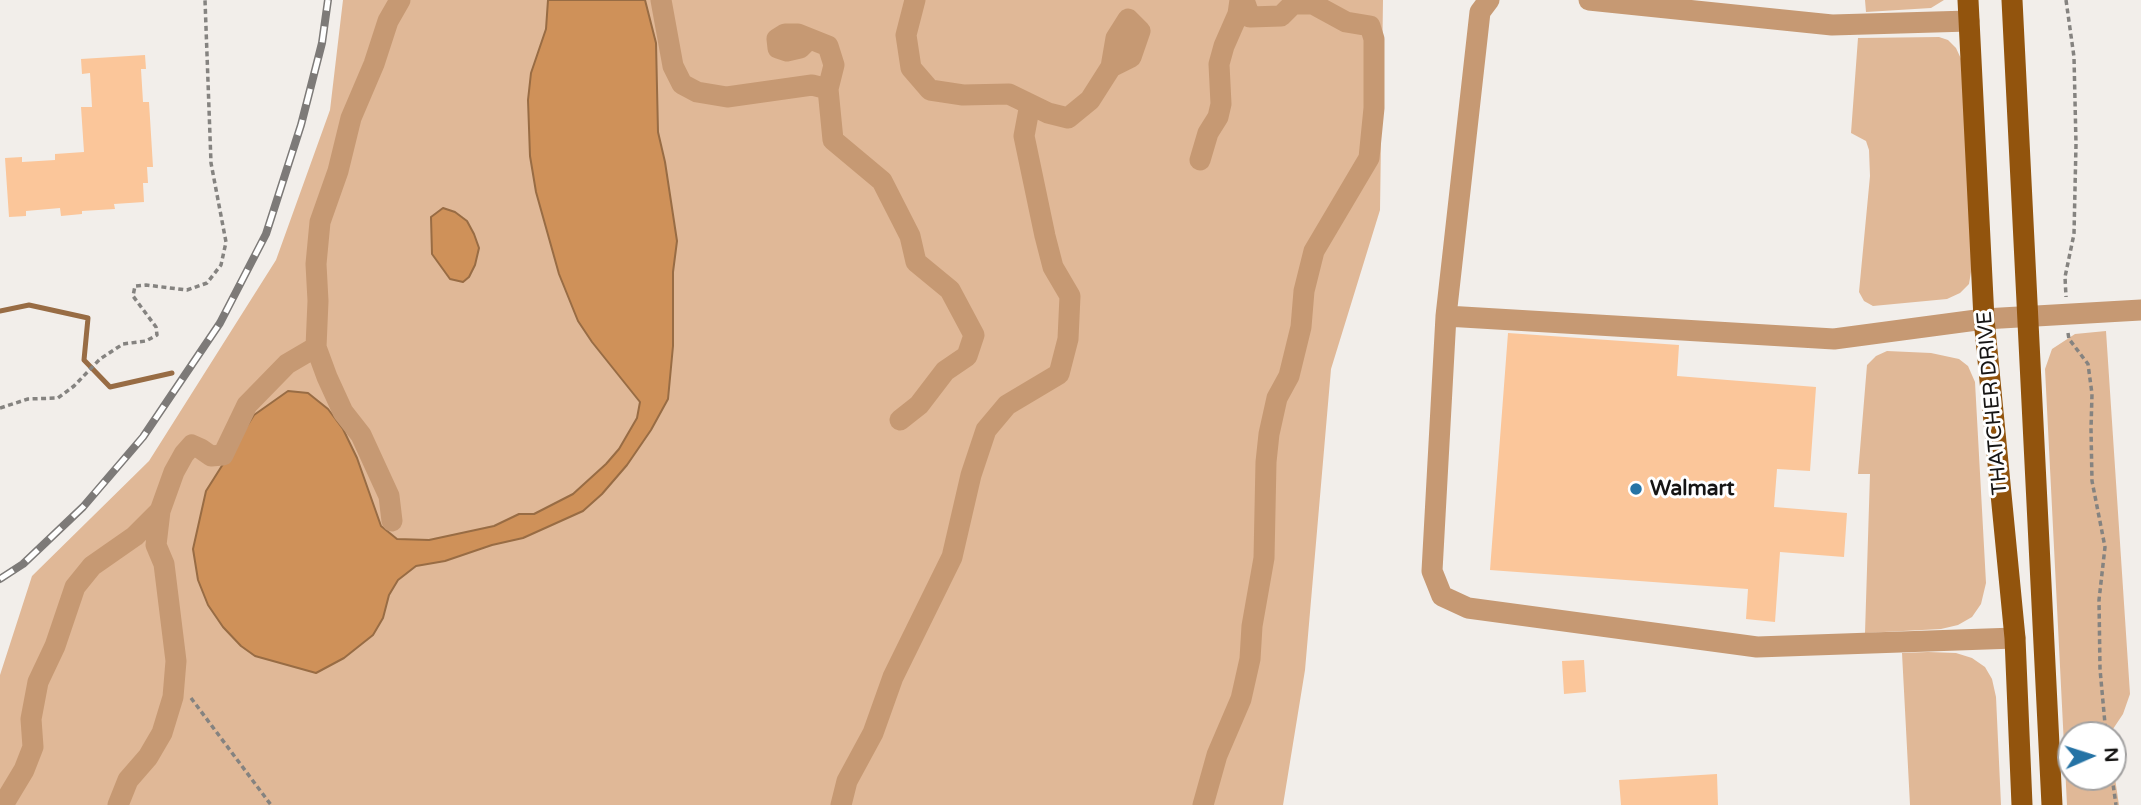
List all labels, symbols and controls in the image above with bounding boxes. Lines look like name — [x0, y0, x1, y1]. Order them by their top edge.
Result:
street label: THATCHER DRIVE — [1972, 310, 2014, 496]
place label: Walmart — [1650, 476, 1735, 502]
marker: Walmart — [1628, 481, 1644, 497]
north arrow — [2057, 721, 2127, 791]
text: N — [2100, 747, 2122, 763]

